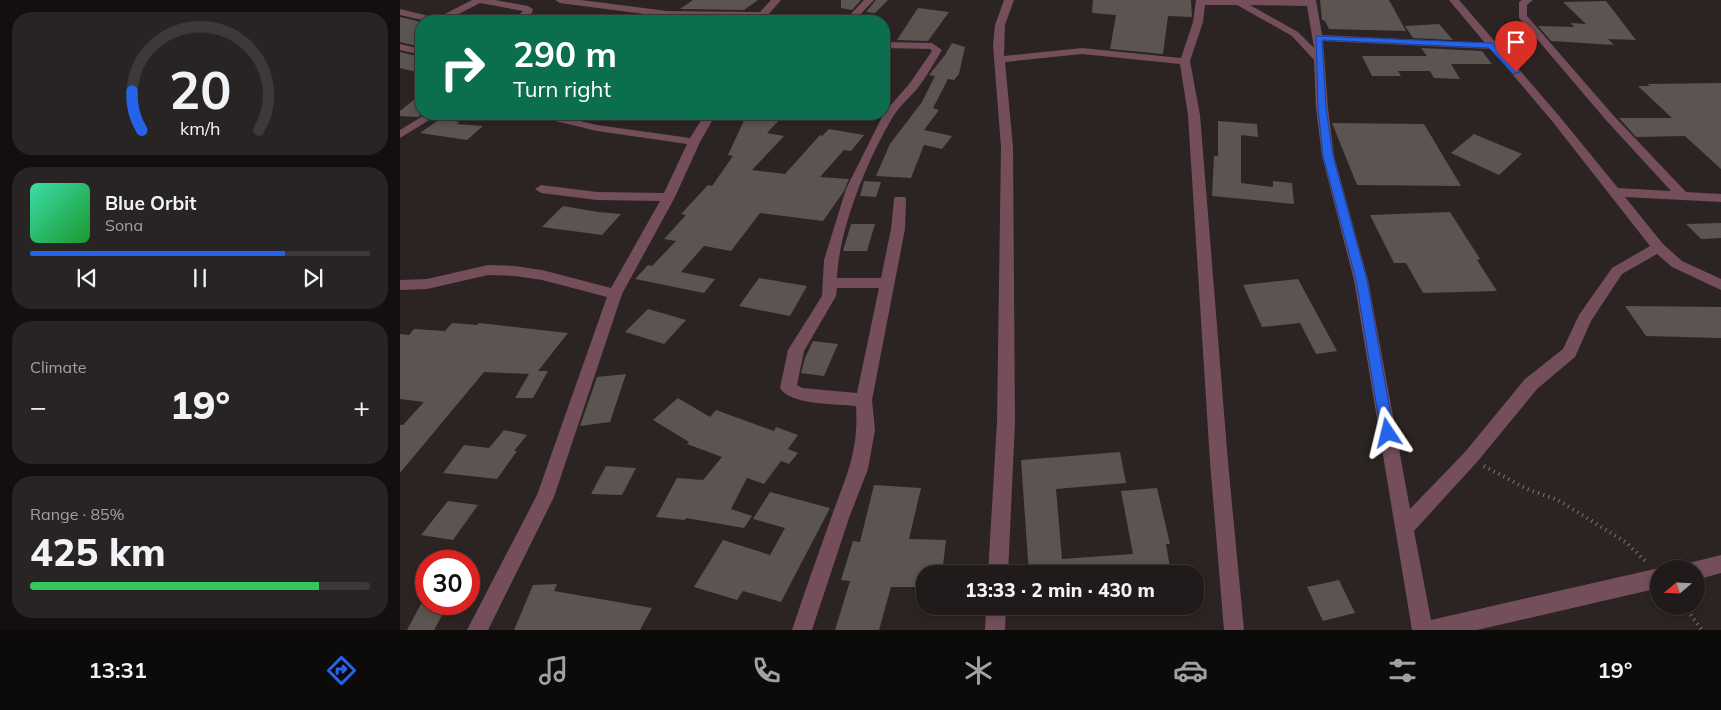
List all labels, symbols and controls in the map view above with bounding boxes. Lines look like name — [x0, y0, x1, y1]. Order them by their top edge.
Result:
pin — [1495, 21, 1537, 72]
icon: arrive — [1502, 28, 1530, 56]
text: 290 m — [513, 32, 617, 76]
icon: right — [430, 35, 495, 100]
text: 20 — [169, 57, 231, 122]
text: Turn right — [513, 75, 611, 103]
text: km/h — [180, 117, 220, 139]
text: Blue Orbit — [105, 191, 196, 215]
text: Sona — [105, 215, 143, 235]
icon: previous — [73, 264, 101, 292]
icon: pause — [186, 264, 214, 292]
icon: next — [299, 264, 327, 292]
text: Climate — [30, 357, 86, 377]
text: 19° — [170, 381, 230, 429]
text: − — [30, 389, 47, 424]
text: + — [353, 389, 370, 424]
position arrow — [1361, 406, 1413, 458]
text: Range · 85% — [30, 504, 125, 524]
text: 425 km — [30, 528, 166, 576]
speed limit sign: 30 — [415, 550, 480, 615]
north arrow — [1650, 560, 1705, 615]
map controls — [1650, 560, 1705, 615]
text: 13:33 · 2 min · 430 m — [965, 578, 1155, 602]
icon: directions — [324, 653, 359, 688]
icon: music — [536, 653, 571, 688]
icon: phone — [749, 653, 784, 688]
icon: climate — [961, 653, 996, 688]
icon: car — [1173, 653, 1208, 688]
icon: filters — [1385, 653, 1420, 688]
text: 13:31 — [89, 656, 147, 684]
text: 19° — [1598, 656, 1632, 684]

